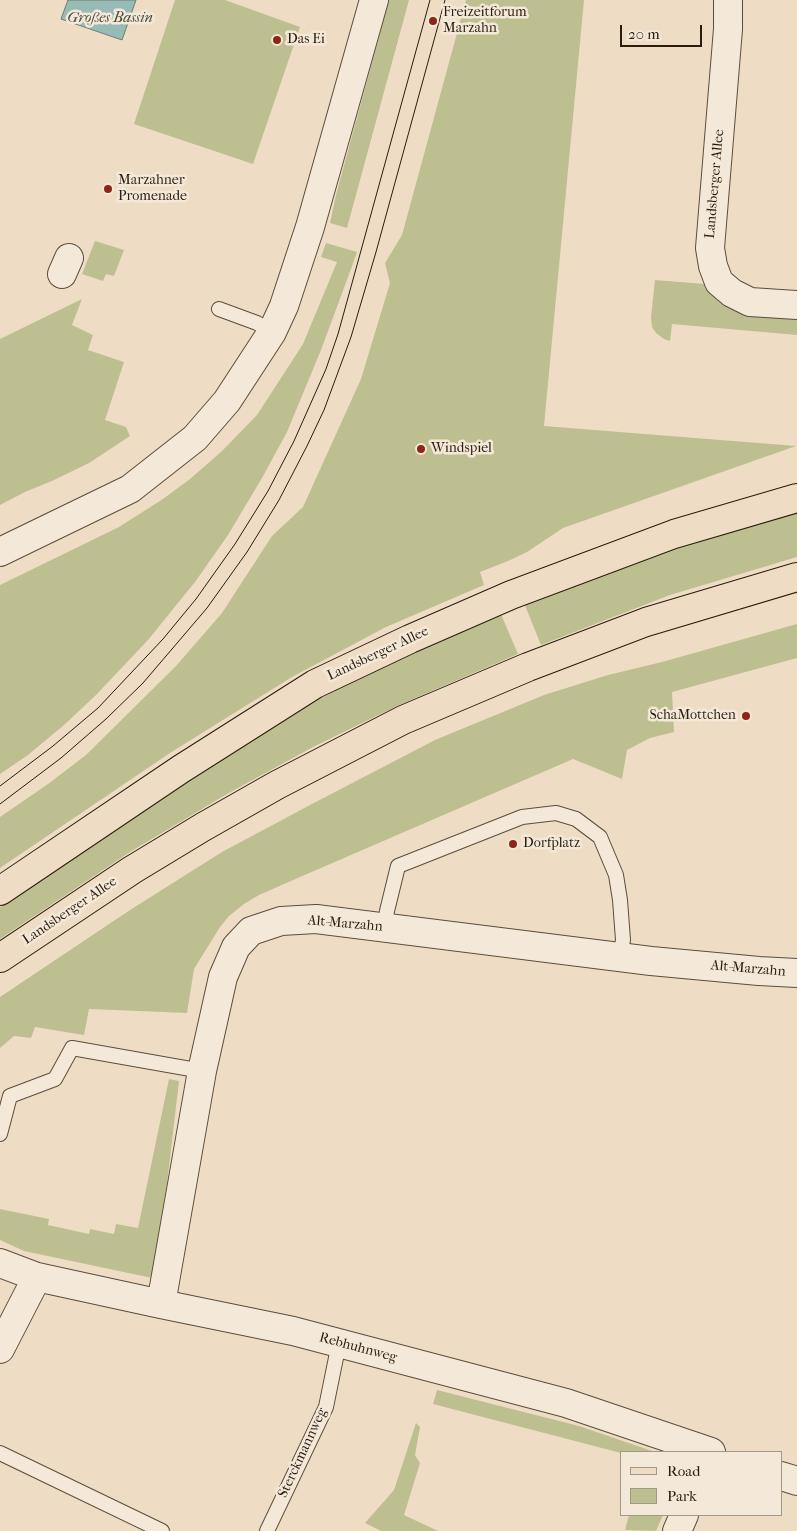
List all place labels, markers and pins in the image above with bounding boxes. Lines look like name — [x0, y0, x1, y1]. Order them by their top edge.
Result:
place label: Freizeitforum Marzahn — [443, 5, 527, 38]
marker: Freizeitforum Marzahn — [427, 15, 439, 27]
place label: Das Ei — [287, 32, 325, 48]
marker: Das Ei — [271, 34, 283, 46]
place label: Marzahner Promenade — [118, 173, 187, 206]
marker: Marzahner Promenade — [102, 183, 114, 195]
place label: Windspiel — [431, 441, 492, 457]
marker: Windspiel — [415, 443, 427, 455]
place label: SchaMottchen — [650, 708, 736, 724]
marker: SchaMottchen — [740, 710, 752, 722]
place label: Dorfplatz — [523, 836, 580, 852]
marker: Dorfplatz — [507, 838, 519, 850]

